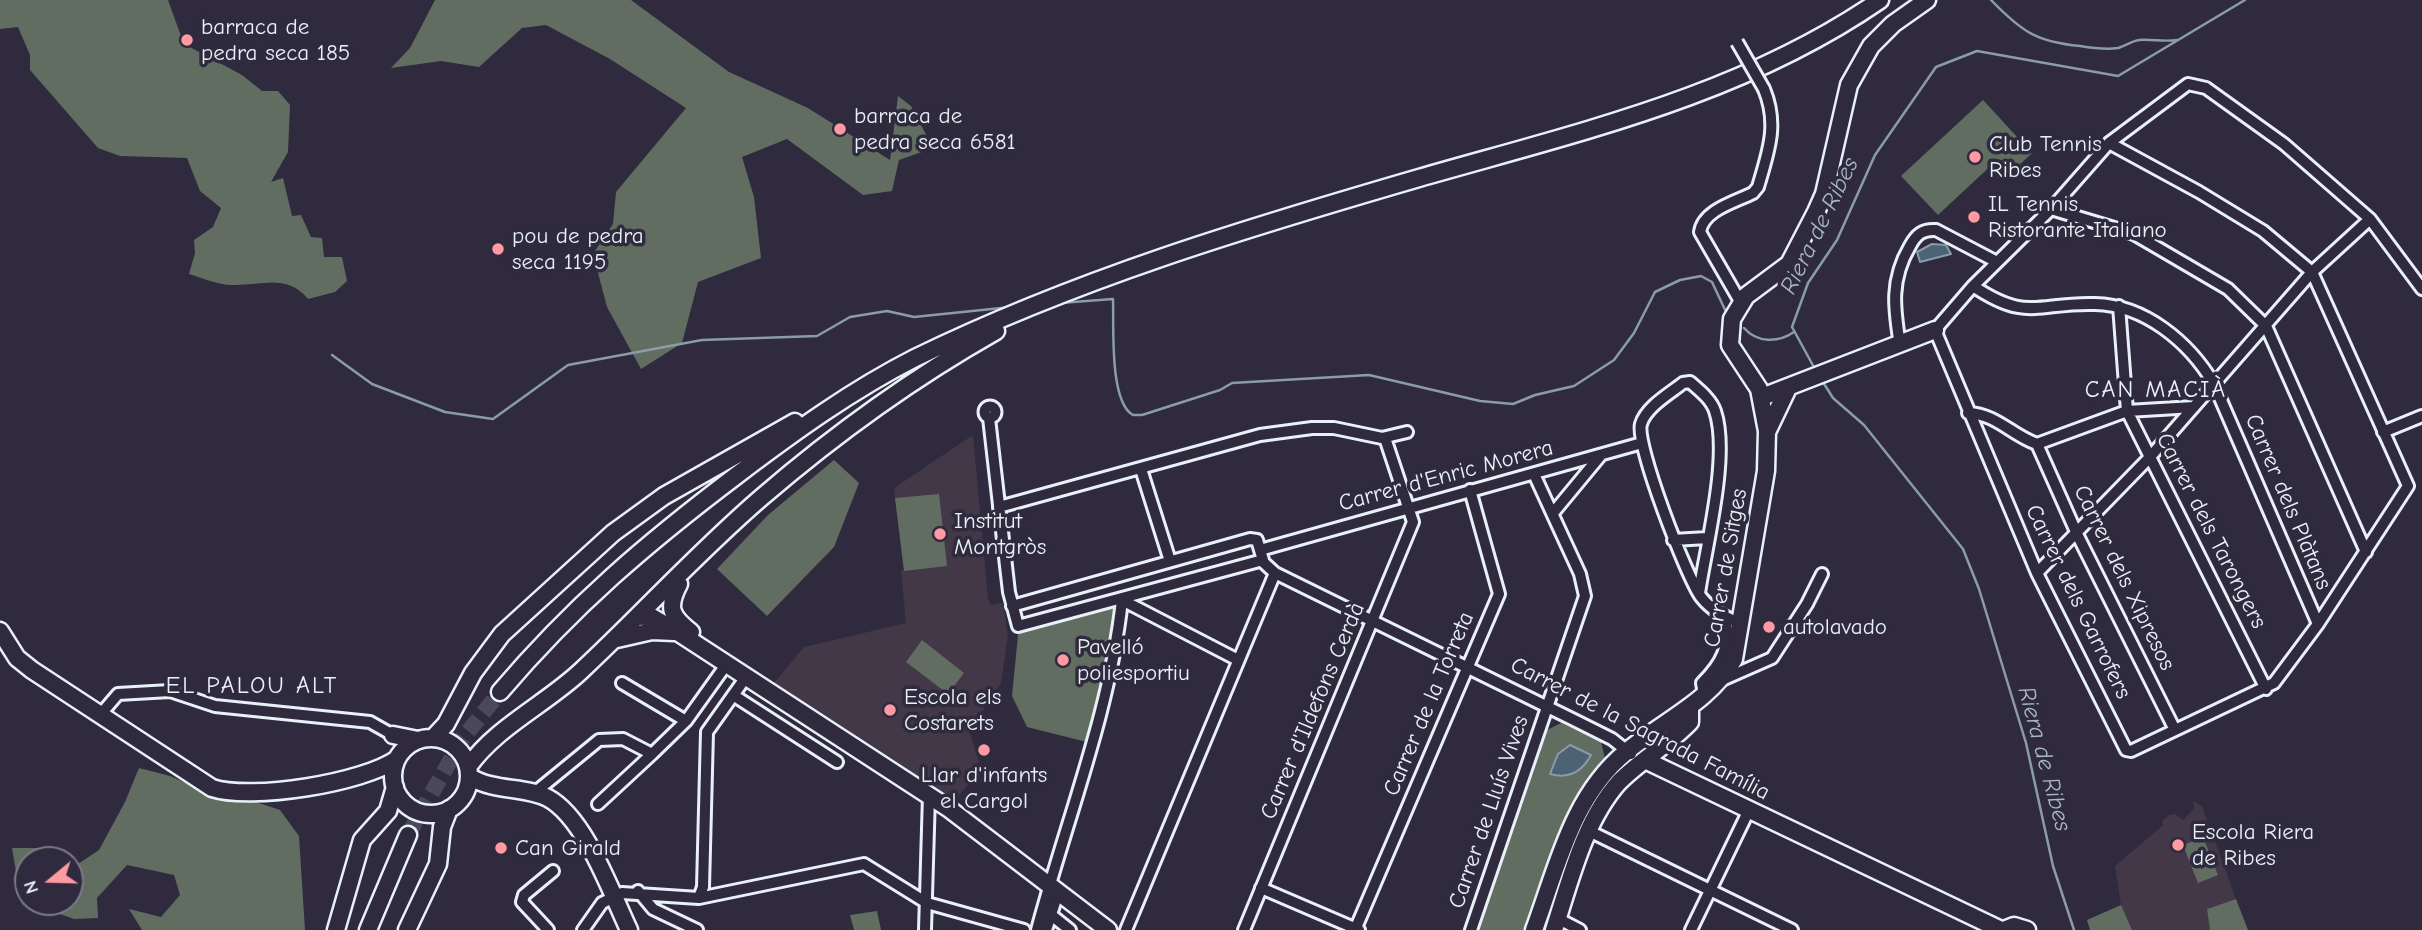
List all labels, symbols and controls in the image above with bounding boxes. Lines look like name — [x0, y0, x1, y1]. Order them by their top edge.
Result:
place label: barraca de pedra seca 185 — [201, 13, 350, 67]
marker: barraca de pedra seca 185 — [179, 32, 195, 48]
place label: barraca de pedra seca 6581 — [854, 102, 1016, 156]
marker: barraca de pedra seca 6581 — [832, 121, 848, 137]
place label: Club Tennis Ribes — [1989, 130, 2102, 184]
marker: Club Tennis Ribes — [1967, 149, 1983, 165]
water label: Riera de Ribes — [1775, 153, 1865, 299]
place label: IL Tennis Ristorante Italiano — [1988, 190, 2167, 244]
marker: IL Tennis Ristorante Italiano — [1966, 209, 1982, 225]
place label: pou de pedra seca 1195 — [512, 222, 644, 276]
marker: pou de pedra seca 1195 — [490, 241, 506, 257]
district label: CAN MACIÀ — [2086, 376, 2226, 404]
street label: Carrer dels Plàtans — [2239, 410, 2337, 594]
street label: Carrer dels Tarongers — [2150, 429, 2272, 633]
street label: Carrer d'Enric Morera — [1336, 434, 1556, 518]
street label: Carrer dels Xipresos — [2067, 481, 2181, 675]
street label: Carrer de Sitges — [1698, 486, 1754, 650]
street label: Carrer dels Garrofers — [2019, 500, 2137, 704]
place label: Institut Montgròs — [954, 507, 1046, 561]
marker: Institut Montgròs — [932, 526, 948, 542]
street label: Carrer d'Ildefons Cerdà — [1255, 598, 1371, 824]
street label: Carrer de la Torreta — [1378, 608, 1480, 800]
place label: autolavado — [1783, 613, 1887, 641]
marker: autolavado — [1761, 619, 1777, 635]
place label: Pavelló poliesportiu — [1077, 633, 1190, 687]
street label: Carrer de la Sagrada Família — [1506, 651, 1774, 807]
marker: Pavelló poliesportiu — [1055, 652, 1071, 668]
district label: EL PALOU ALT — [167, 672, 337, 700]
place label: Escola els Costarets — [904, 683, 1001, 737]
water label: Riera de Ribes — [2011, 684, 2077, 834]
marker: Escola els Costarets — [882, 702, 898, 718]
street label: Carrer de Lluís Vives — [1443, 712, 1535, 912]
marker: Llar d'infants el Cargol — [976, 742, 992, 758]
place label: Llar d'infants el Cargol — [921, 761, 1047, 815]
place label: Escola Riera de Ribes — [2192, 818, 2314, 872]
place label: Can Girald — [515, 834, 621, 862]
marker: Escola Riera de Ribes — [2170, 837, 2186, 853]
marker: Can Girald — [493, 840, 509, 856]
north arrow — [14, 846, 84, 916]
text: N — [19, 878, 43, 897]

